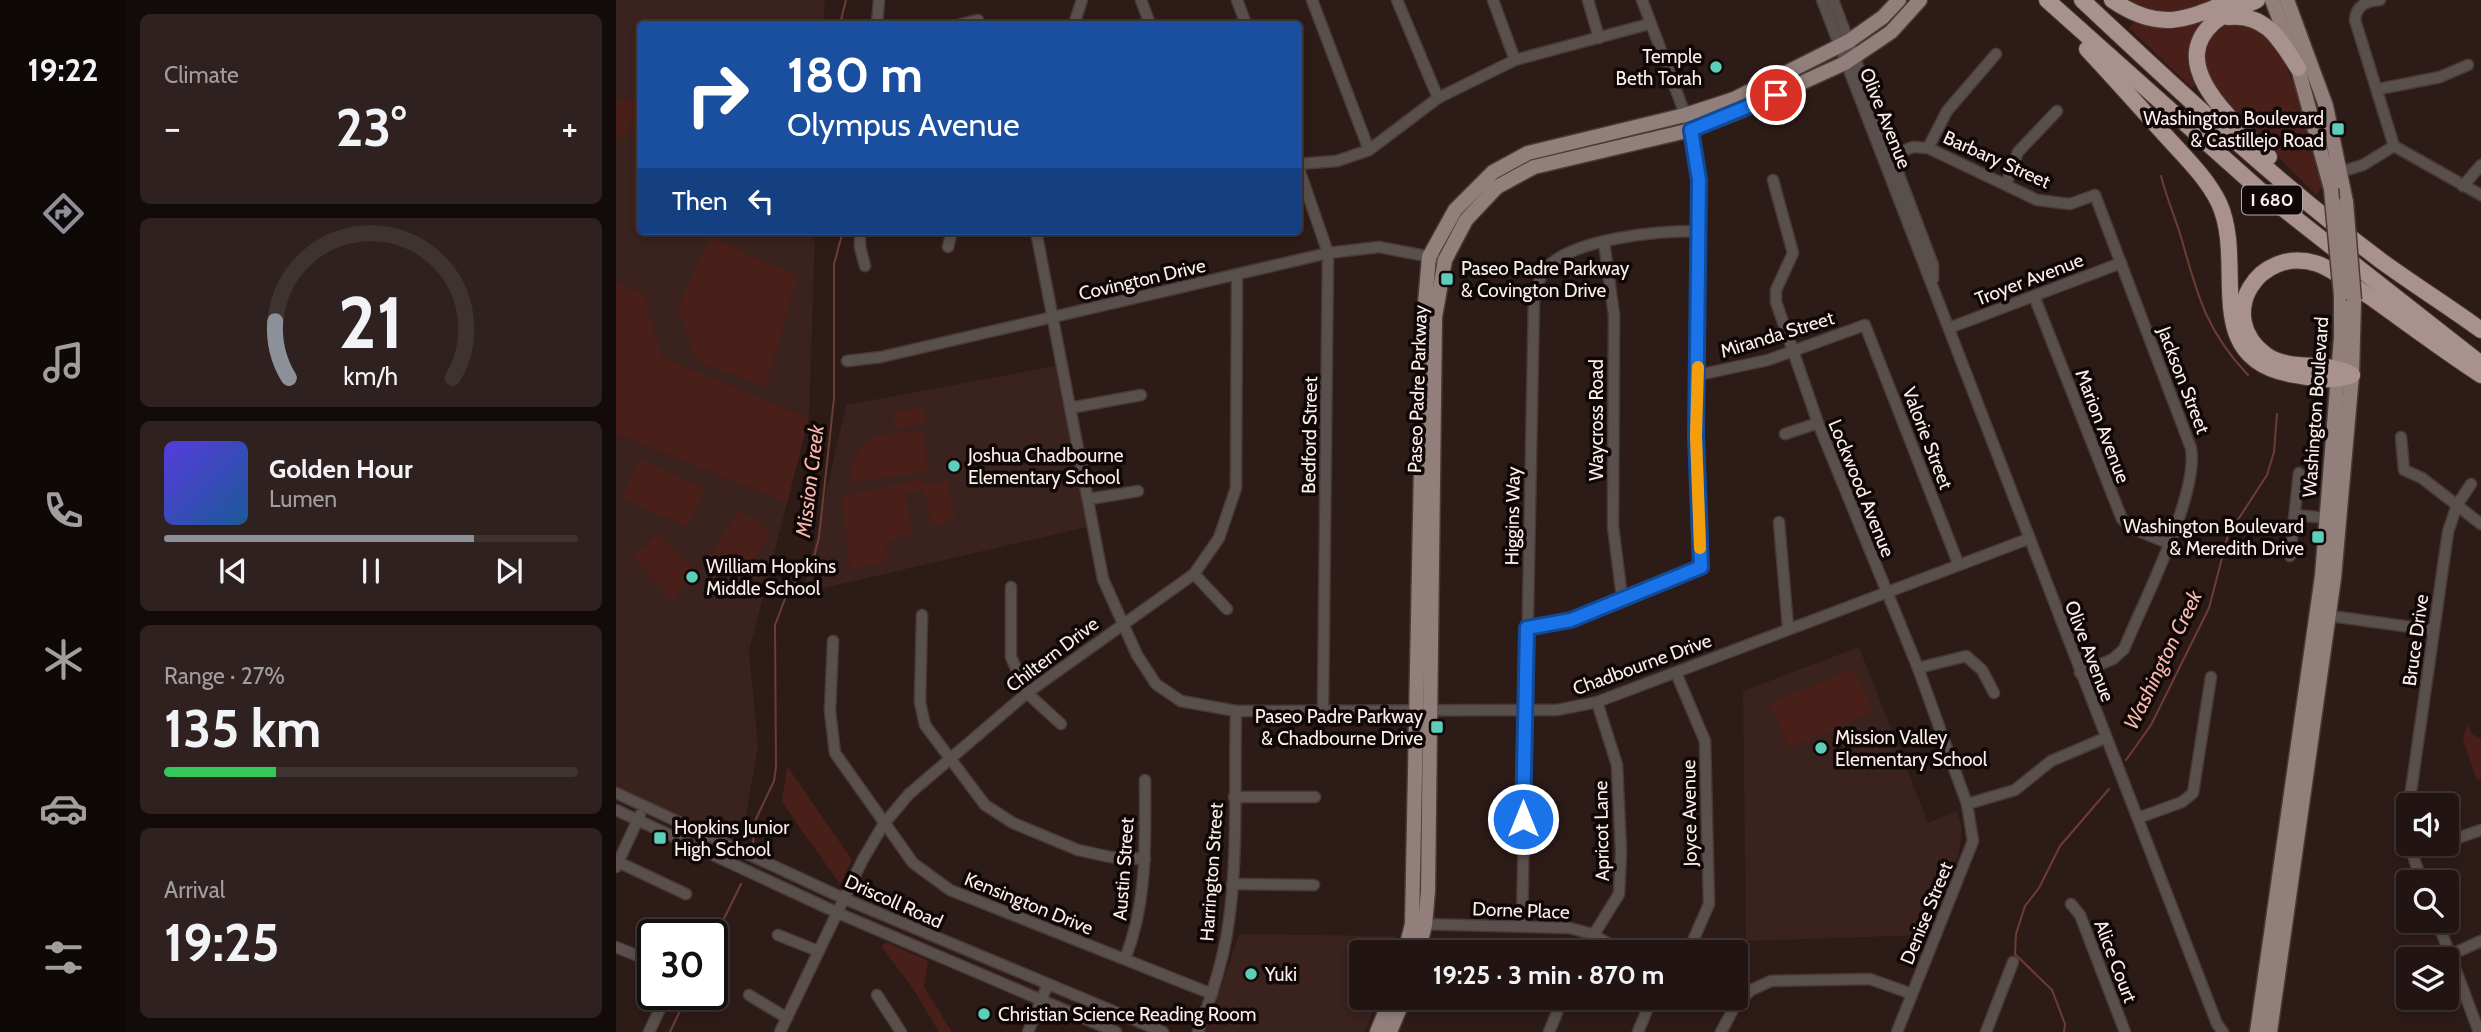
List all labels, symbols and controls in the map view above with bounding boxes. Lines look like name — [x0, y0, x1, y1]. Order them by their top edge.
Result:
text: 180 m — [787, 45, 923, 104]
place label: Temple Beth Torah — [1616, 45, 1702, 90]
icon: right — [672, 49, 763, 140]
text: 19:22 — [28, 50, 98, 89]
marker: Temple Beth Torah — [1708, 59, 1724, 75]
text: Climate — [164, 61, 239, 89]
pin — [1746, 65, 1806, 125]
street label: Olive Avenue — [1855, 65, 1916, 172]
icon: arrive — [1757, 76, 1795, 114]
text: 23° — [336, 96, 406, 159]
text: − — [164, 104, 181, 151]
text: + — [561, 104, 578, 151]
text: Olympus Avenue — [787, 105, 1020, 144]
place label: Washington Boulevard & Castillejo Road — [2143, 107, 2324, 152]
marker: Washington Boulevard & Castillejo Road — [2330, 121, 2346, 137]
street label: Barbary Street — [1940, 126, 2054, 194]
icon: left — [742, 182, 780, 220]
text: Then — [672, 185, 728, 217]
road number: I 680 — [2242, 186, 2302, 215]
icon: directions — [39, 189, 88, 238]
street label: Troyer Avenue — [1972, 248, 2087, 311]
street label: Covington Drive — [1076, 254, 1208, 305]
place label: Paseo Padre Parkway & Covington Drive — [1461, 257, 1630, 302]
marker: Paseo Padre Parkway & Covington Drive — [1439, 271, 1455, 287]
text: 21 — [338, 279, 404, 367]
street label: Paseo Padre Parkway — [1403, 304, 1432, 474]
street label: Miranda Street — [1718, 306, 1837, 363]
street label: Washington Boulevard — [2298, 316, 2333, 498]
street label: Jackson Street — [2152, 322, 2215, 438]
icon: music — [39, 338, 88, 387]
street label: Waycross Road — [1585, 359, 1608, 481]
text: km/h — [344, 361, 398, 391]
street label: Marion Avenue — [2070, 366, 2135, 487]
street label: Bedford Street — [1297, 375, 1322, 494]
street label: Valorie Street — [1898, 384, 1958, 493]
street label: Lockwood Avenue — [1823, 416, 1900, 561]
water label: Mission Creek — [790, 422, 829, 540]
place label: Joshua Chadbourne Elementary School — [967, 444, 1124, 489]
text: Golden Hour — [269, 453, 412, 485]
marker: Joshua Chadbourne Elementary School — [946, 458, 962, 474]
street label: Higgins Way — [1500, 466, 1525, 566]
text: Lumen — [269, 485, 337, 513]
icon: phone — [39, 486, 88, 535]
place label: Washington Boulevard & Meredith Drive — [2123, 515, 2304, 560]
marker: Washington Boulevard & Meredith Drive — [2310, 529, 2326, 545]
icon: previous — [214, 552, 252, 590]
icon: pause — [352, 552, 390, 590]
icon: next — [490, 552, 528, 590]
place label: William Hopkins Middle School — [706, 555, 836, 600]
marker: William Hopkins Middle School — [684, 569, 700, 585]
water label: Washington Creek — [2118, 585, 2207, 733]
street label: Bruce Drive — [2398, 593, 2433, 687]
street label: Olive Avenue — [2060, 597, 2119, 705]
street label: Chiltern Drive — [1001, 612, 1103, 697]
street label: Chadbourne Drive — [1570, 629, 1715, 700]
icon: climate — [39, 635, 88, 684]
text: Range · 27% — [164, 662, 285, 690]
text: 135 km — [164, 697, 321, 760]
place label: Paseo Padre Parkway & Chadbourne Drive — [1255, 705, 1423, 750]
marker: Paseo Padre Parkway & Chadbourne Drive — [1429, 719, 1445, 735]
place label: Mission Valley Elementary School — [1835, 726, 1988, 771]
marker: Mission Valley Elementary School — [1813, 740, 1829, 756]
street label: Joyce Avenue — [1677, 759, 1702, 868]
street label: Apricot Lane — [1589, 780, 1614, 882]
position arrow — [1486, 782, 1560, 856]
icon: car — [39, 784, 88, 833]
map controls — [2396, 793, 2459, 1010]
button: sound — [2396, 793, 2459, 856]
street label: Harrington Street — [1195, 801, 1228, 942]
place label: Hopkins Junior High School — [674, 816, 789, 861]
street label: Austin Street — [1108, 816, 1139, 921]
marker: Hopkins Junior High School — [652, 830, 668, 846]
street label: Denise Street — [1895, 858, 1958, 968]
street label: Kensington Drive — [961, 867, 1097, 940]
street label: Driscoll Road — [841, 870, 946, 933]
button: search — [2396, 870, 2459, 933]
text: Arrival — [164, 876, 225, 904]
street label: Dorne Place — [1472, 897, 1570, 924]
text: 19:25 — [164, 911, 279, 974]
street label: Alice Court — [2089, 917, 2142, 1006]
speed limit sign: 30 — [637, 919, 728, 1010]
icon: filters — [39, 933, 88, 982]
button: layers — [2396, 947, 2459, 1010]
text: 19:25 · 3 min · 870 m — [1433, 959, 1664, 991]
place label: Yuki — [1264, 963, 1297, 986]
marker: Yuki — [1243, 966, 1259, 982]
place label: Christian Science Reading Room — [998, 1003, 1256, 1026]
marker: Christian Science Reading Room — [976, 1006, 992, 1022]

